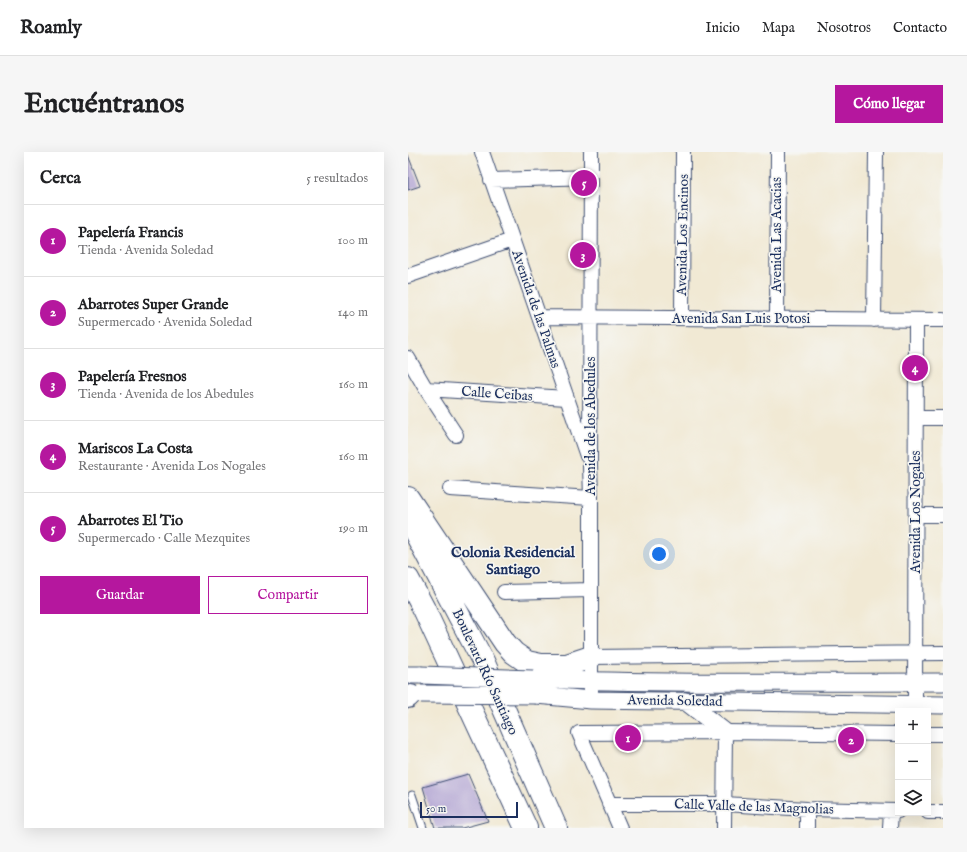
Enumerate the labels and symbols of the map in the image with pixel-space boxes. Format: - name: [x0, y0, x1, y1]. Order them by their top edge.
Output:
- pin: 5: [571, 168, 597, 198]
- street label: Avenida Los Encinos: [673, 174, 693, 297]
- street label: Avenida Las Acacias: [768, 177, 786, 294]
- pin: 3: [570, 240, 596, 270]
- street label: Avenida de las Palmas: [507, 247, 565, 371]
- street label: Avenida San Luis Potosi: [671, 310, 810, 328]
- pin: 4: [902, 353, 928, 383]
- street label: Avenida de los Abedules: [582, 356, 600, 496]
- street label: Calle Ceibas: [461, 383, 533, 405]
- street label: Avenida Los Nogales: [907, 450, 925, 575]
- district label: Colonia Residencial Santiago: [451, 543, 576, 579]
- your location: [649, 544, 669, 564]
- street label: Boulevard Río Santiago: [448, 606, 522, 738]
- street label: Avenida Soledad: [626, 691, 723, 711]
- pin: 1: [615, 723, 641, 753]
- pin: 2: [838, 725, 864, 755]
- street label: Calle Valle de las Magnolias: [674, 795, 834, 819]
- scale bar: [420, 800, 518, 819]

